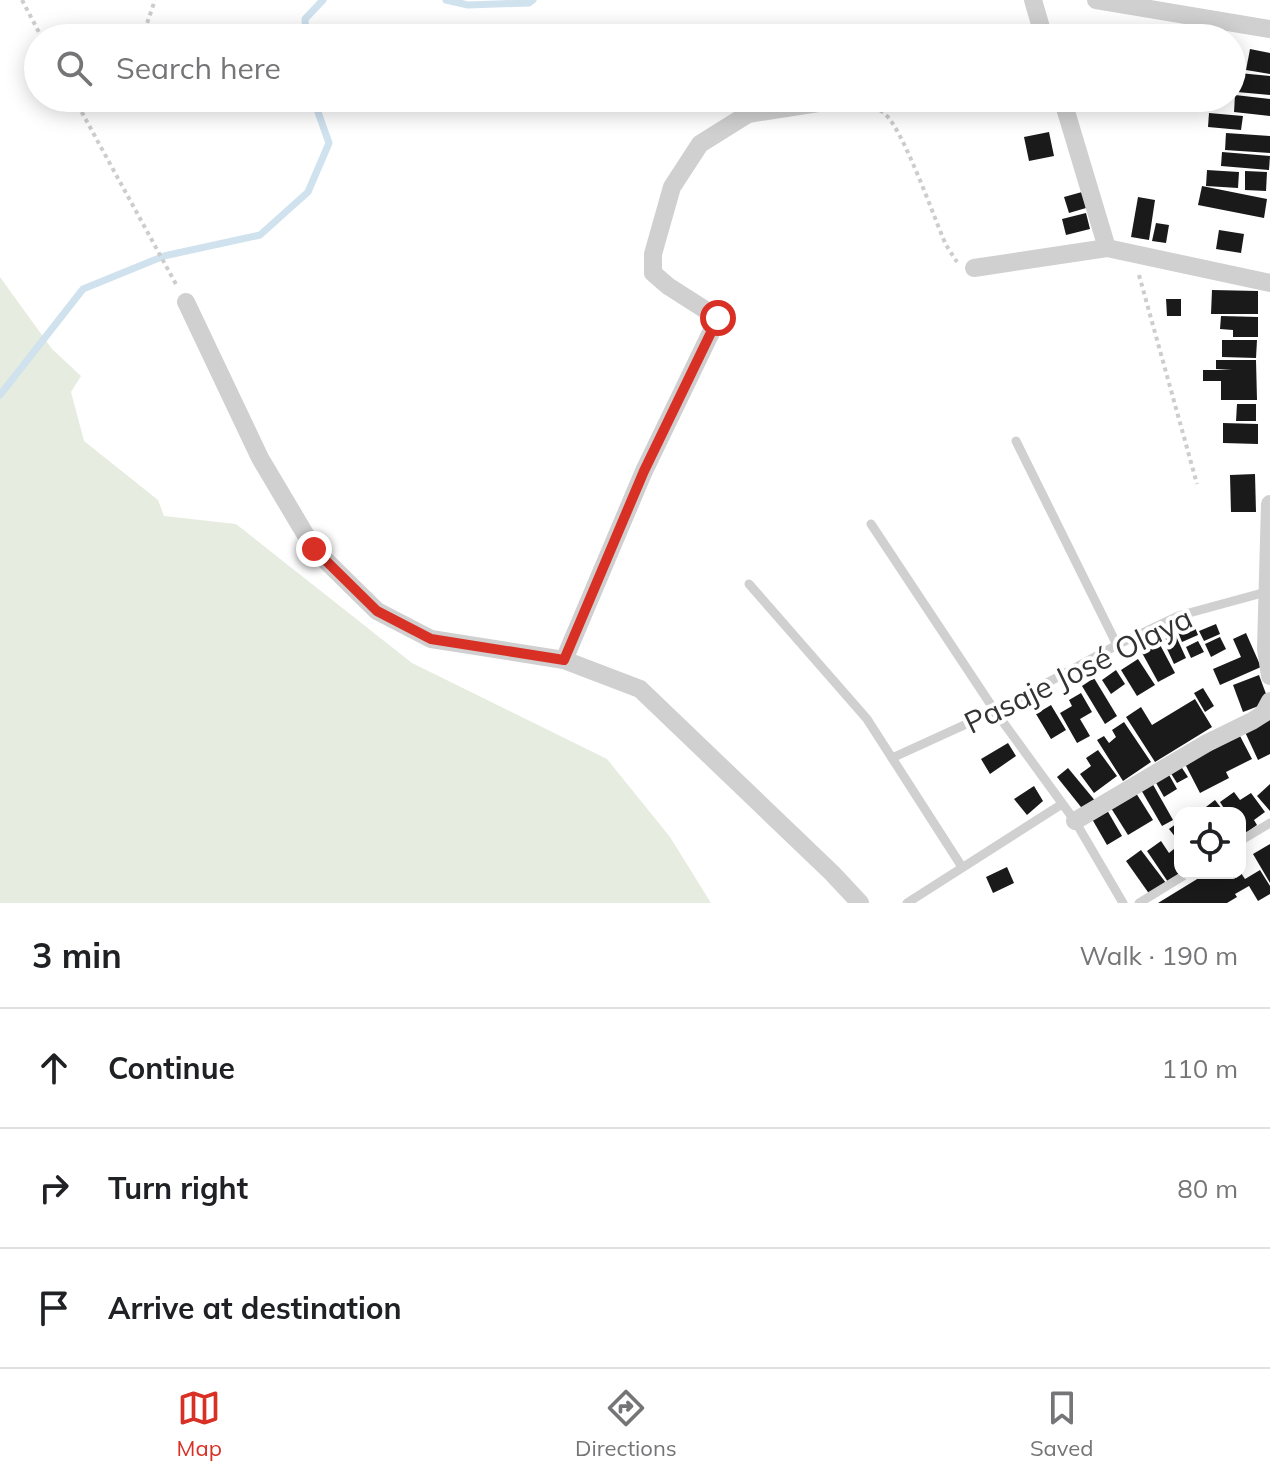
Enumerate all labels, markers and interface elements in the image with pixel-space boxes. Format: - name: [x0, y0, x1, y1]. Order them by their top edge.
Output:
- search box: [24, 24, 1246, 112]
- icon: search: [52, 46, 96, 90]
- text: Search here: [116, 49, 281, 87]
- route start: [700, 300, 736, 336]
- route end: [296, 531, 332, 567]
- street label: Pasaje José Olaya: [958, 598, 1198, 742]
- map controls: [1174, 807, 1246, 879]
- button: locate: [1174, 807, 1246, 879]
- text: 3 min: [32, 934, 122, 977]
- text: Walk · 190 m: [1079, 939, 1238, 972]
- icon: ahead: [32, 1046, 76, 1090]
- text: Continue: [108, 1049, 235, 1087]
- text: 110 m: [1162, 1052, 1238, 1085]
- icon: right: [32, 1166, 76, 1210]
- text: Turn right: [108, 1169, 248, 1207]
- text: 80 m: [1177, 1172, 1238, 1205]
- icon: arrive: [32, 1286, 76, 1330]
- text: Arrive at destination: [108, 1289, 402, 1327]
- tab: Map: [177, 1386, 222, 1462]
- tab: Directions: [575, 1386, 677, 1462]
- tab: Saved: [1030, 1386, 1093, 1462]

